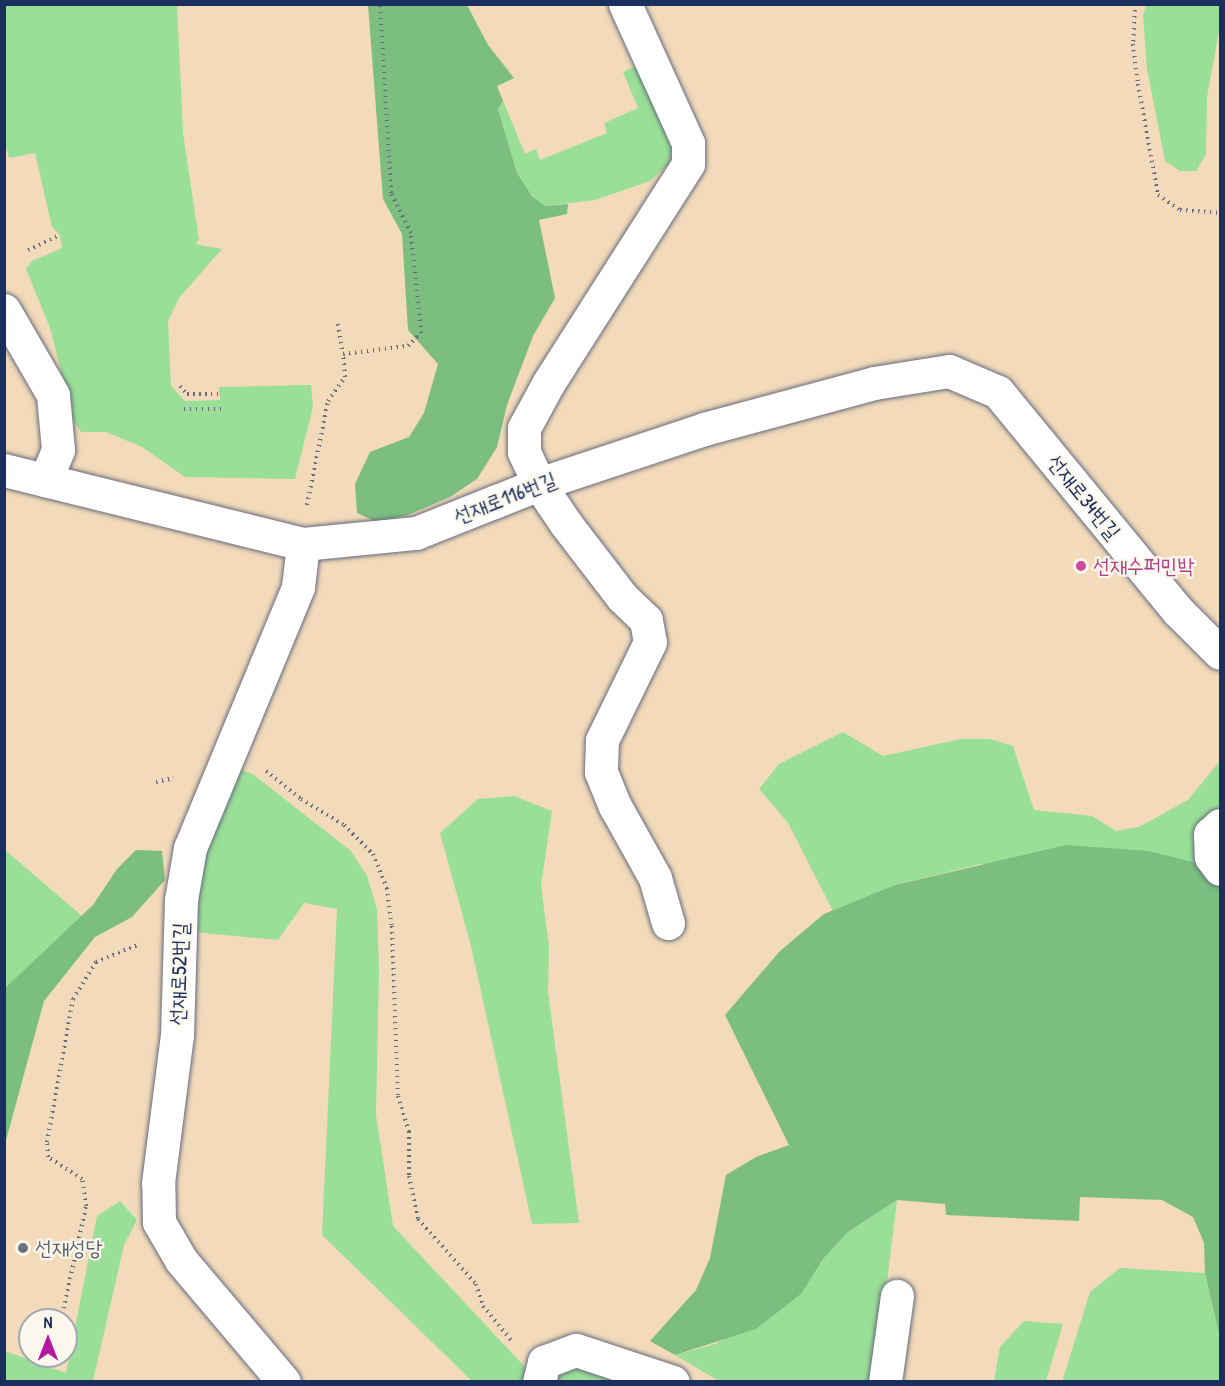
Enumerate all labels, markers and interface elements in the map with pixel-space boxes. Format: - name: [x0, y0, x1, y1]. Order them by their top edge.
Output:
- street label: 선재로34번길: [1042, 450, 1126, 544]
- street label: 선재로116번길: [450, 467, 560, 529]
- place label: 선재수퍼민박: [1093, 553, 1194, 579]
- marker: 선재수퍼민박: [1074, 559, 1088, 573]
- street label: 선재로52번길: [165, 922, 193, 1026]
- place label: 선재성당: [35, 1235, 103, 1261]
- marker: 선재성당: [16, 1241, 30, 1255]
- north arrow: [18, 1308, 78, 1368]
- text: N: [44, 1311, 52, 1333]

